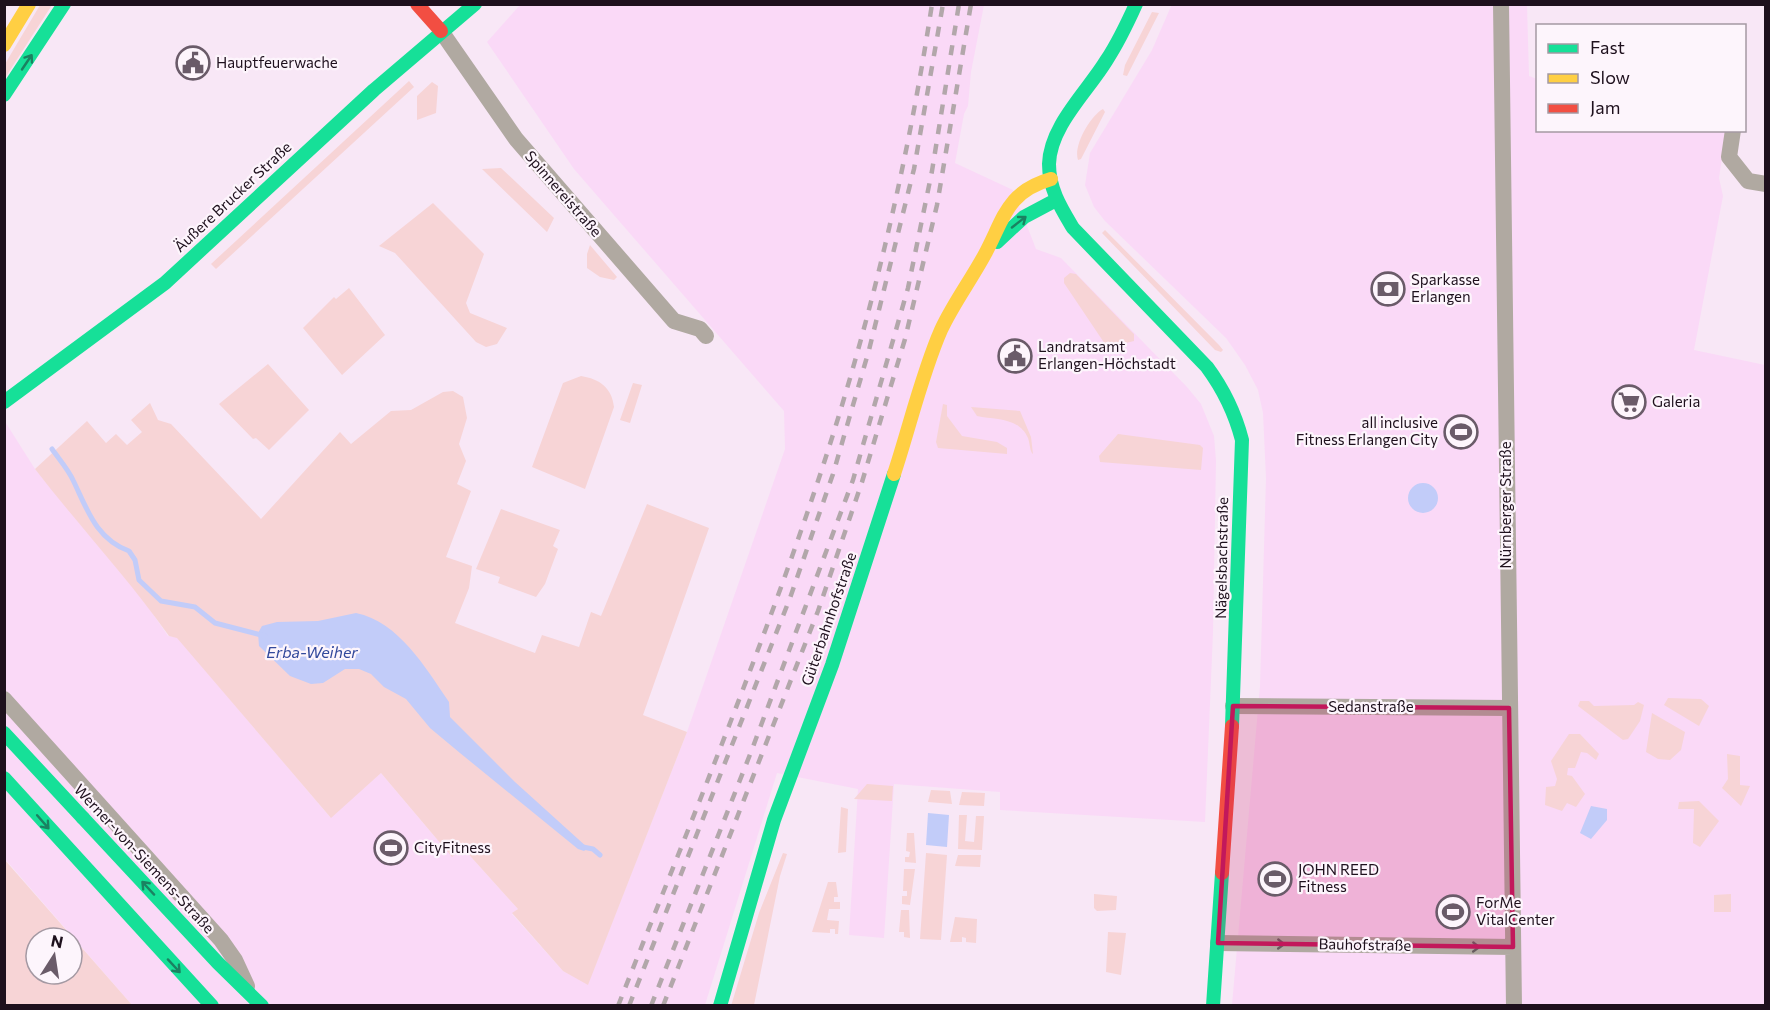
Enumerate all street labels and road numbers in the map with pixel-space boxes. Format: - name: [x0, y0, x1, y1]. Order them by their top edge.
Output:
- street label: Äußere Brucker Straße: [170, 137, 295, 255]
- street label: Spinnereistraße: [522, 147, 606, 240]
- street label: Nürnberger Straße: [1496, 441, 1514, 569]
- street label: Nägelsbachstraße: [1211, 497, 1231, 619]
- street label: Güterbahnhofstraße: [797, 549, 859, 688]
- street label: Sedanstraße: [1328, 697, 1414, 715]
- street label: Werner-von-Siemens-Straße: [71, 780, 219, 937]
- street label: Bauhofstraße: [1319, 934, 1412, 954]

